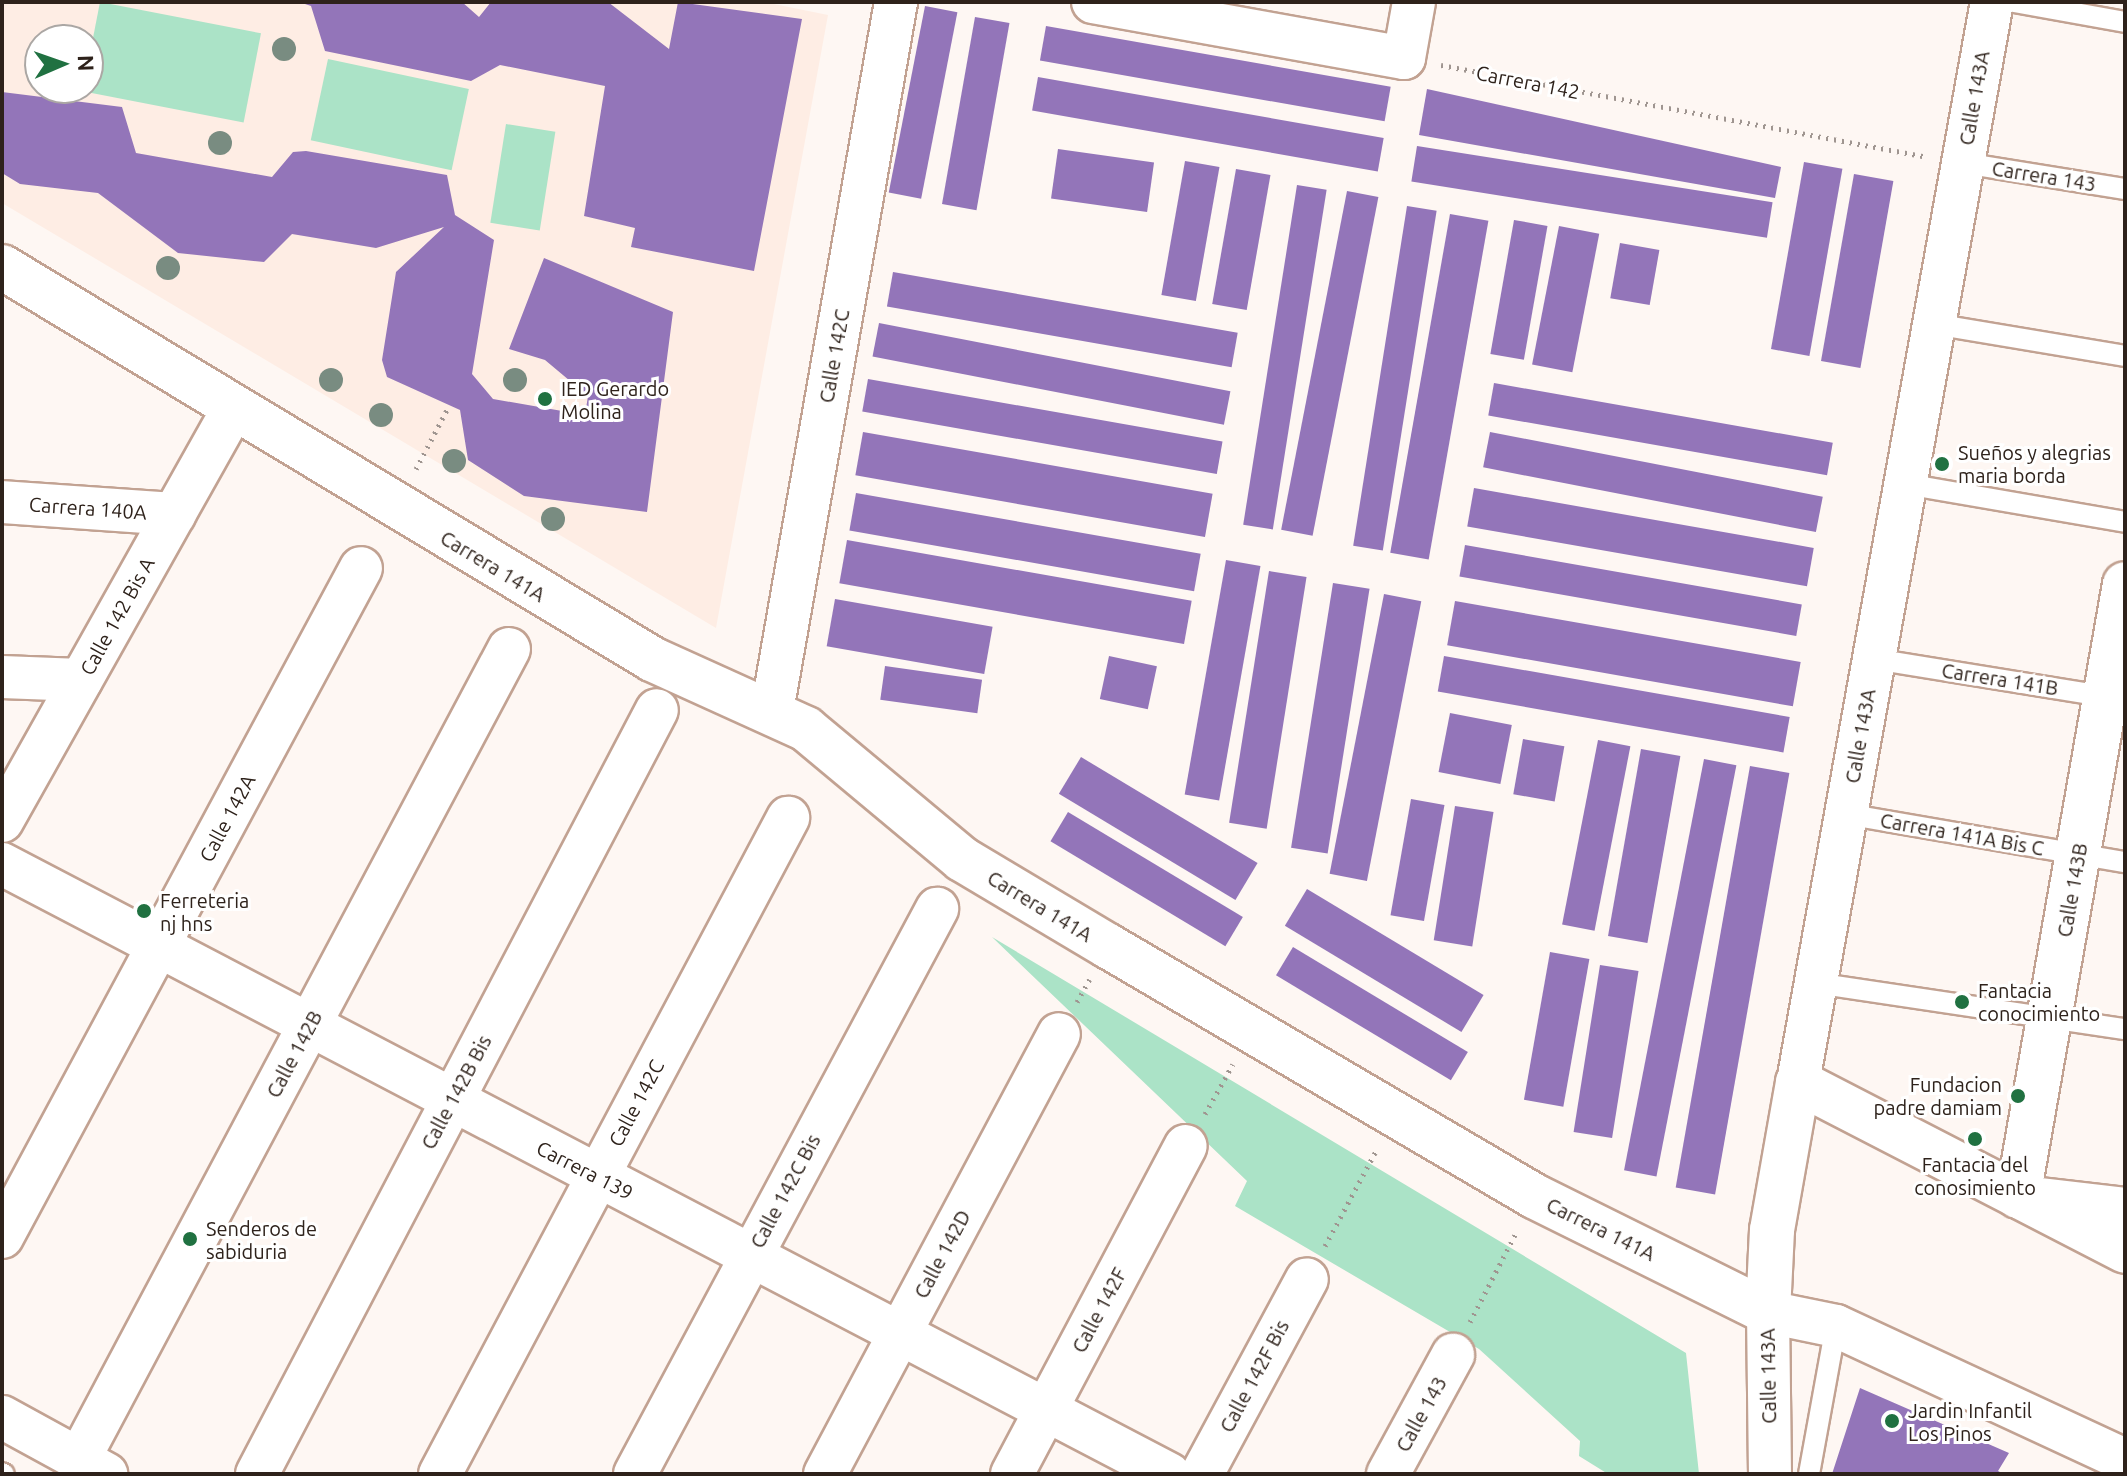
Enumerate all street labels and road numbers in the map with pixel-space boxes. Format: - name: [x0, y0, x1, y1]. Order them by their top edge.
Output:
- street label: Calle 143A: [1954, 49, 1994, 147]
- street label: Carrera 142: [1474, 60, 1582, 104]
- street label: Carrera 143: [1990, 156, 2098, 196]
- street label: Calle 142C: [814, 307, 854, 405]
- street label: Carrera 140A: [28, 492, 148, 524]
- street label: Carrera 141A: [436, 525, 550, 607]
- street label: Calle 142 Bis A: [75, 553, 159, 679]
- street label: Carrera 141B: [1940, 658, 2060, 700]
- street label: Calle 143A: [1840, 687, 1880, 785]
- street label: Calle 142A: [194, 770, 260, 866]
- street label: Carrera 141A Bis C: [1878, 808, 2046, 860]
- street label: Calle 143B: [2052, 841, 2092, 939]
- street label: Carrera 141A: [983, 865, 1097, 947]
- street label: Calle 142B: [261, 1006, 327, 1102]
- street label: Calle 142B Bis: [416, 1031, 496, 1153]
- street label: Calle 142C: [603, 1056, 669, 1150]
- street label: Calle 142C Bis: [745, 1130, 825, 1252]
- street label: Carrera 139: [533, 1135, 637, 1205]
- street label: Carrera 141A: [1543, 1192, 1659, 1266]
- street label: Calle 142D: [909, 1206, 975, 1302]
- street label: Calle 142F: [1067, 1263, 1131, 1357]
- street label: Calle 142F Bis: [1214, 1316, 1294, 1436]
- street label: Calle 143A: [1755, 1328, 1781, 1424]
- street label: Calle 143: [1391, 1372, 1451, 1456]

